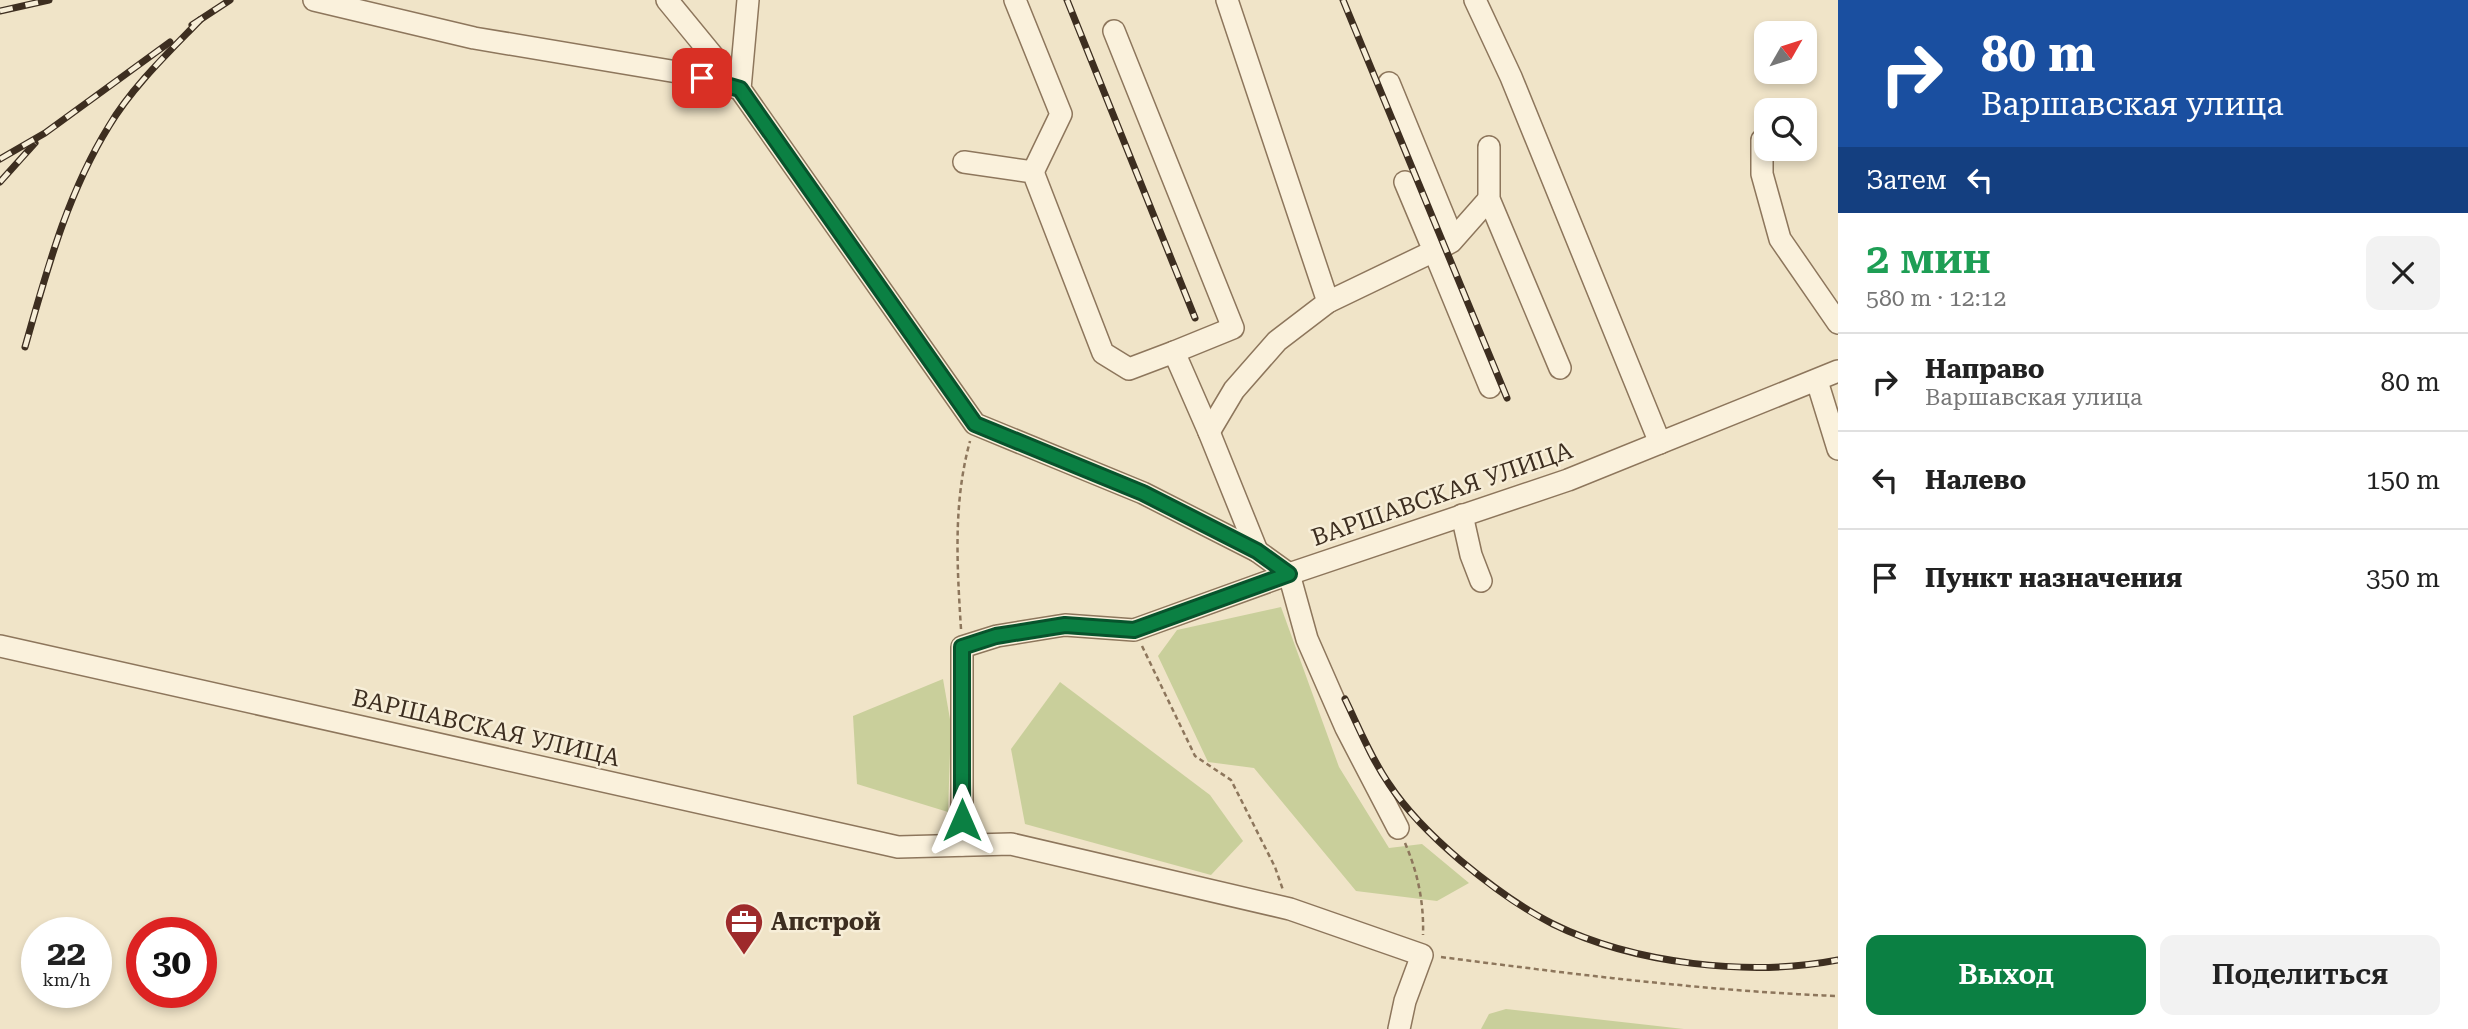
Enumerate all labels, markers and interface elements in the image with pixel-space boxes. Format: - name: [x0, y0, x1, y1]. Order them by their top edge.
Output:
- north arrow: [1754, 21, 1816, 84]
- map controls: [1754, 21, 1817, 161]
- text: 80 m: [1981, 26, 2096, 83]
- icon: right: [1866, 28, 1957, 119]
- pin: [672, 48, 732, 108]
- icon: arrive: [683, 59, 721, 97]
- text: Варшавская улица: [1981, 85, 2284, 123]
- button: search: [1754, 98, 1817, 161]
- icon: left: [1961, 161, 1999, 199]
- text: Затем: [1866, 165, 1947, 195]
- text: 2 мин: [1866, 234, 1991, 283]
- button: close: [2366, 236, 2440, 310]
- text: 580 m · 12:12: [1866, 285, 2006, 312]
- text: Направо: [1925, 354, 2045, 384]
- icon: right: [1866, 363, 1904, 401]
- text: 80 m: [2381, 367, 2440, 397]
- text: Варшавская улица: [1925, 384, 2143, 411]
- street label: ВАРШАВСКАЯ УЛИЦА: [1308, 436, 1576, 552]
- icon: left: [1866, 461, 1904, 499]
- text: Налево: [1925, 465, 2026, 495]
- text: 150 m: [2366, 465, 2440, 495]
- icon: arrive: [1866, 559, 1904, 597]
- text: Пункт назначения: [1925, 563, 2182, 593]
- text: 350 m: [2366, 563, 2440, 593]
- street label: ВАРШАВСКАЯ УЛИЦА: [349, 684, 623, 773]
- position arrow: [925, 783, 999, 857]
- office icon: Апстрой: [723, 901, 765, 956]
- place label: Апстрой: [771, 908, 881, 936]
- speed limit sign: 30: [126, 917, 217, 1008]
- text: 22: [47, 933, 86, 974]
- button: Выход: [1866, 935, 2146, 1015]
- button: Поделиться: [2160, 935, 2440, 1015]
- text: km/h: [42, 969, 91, 990]

